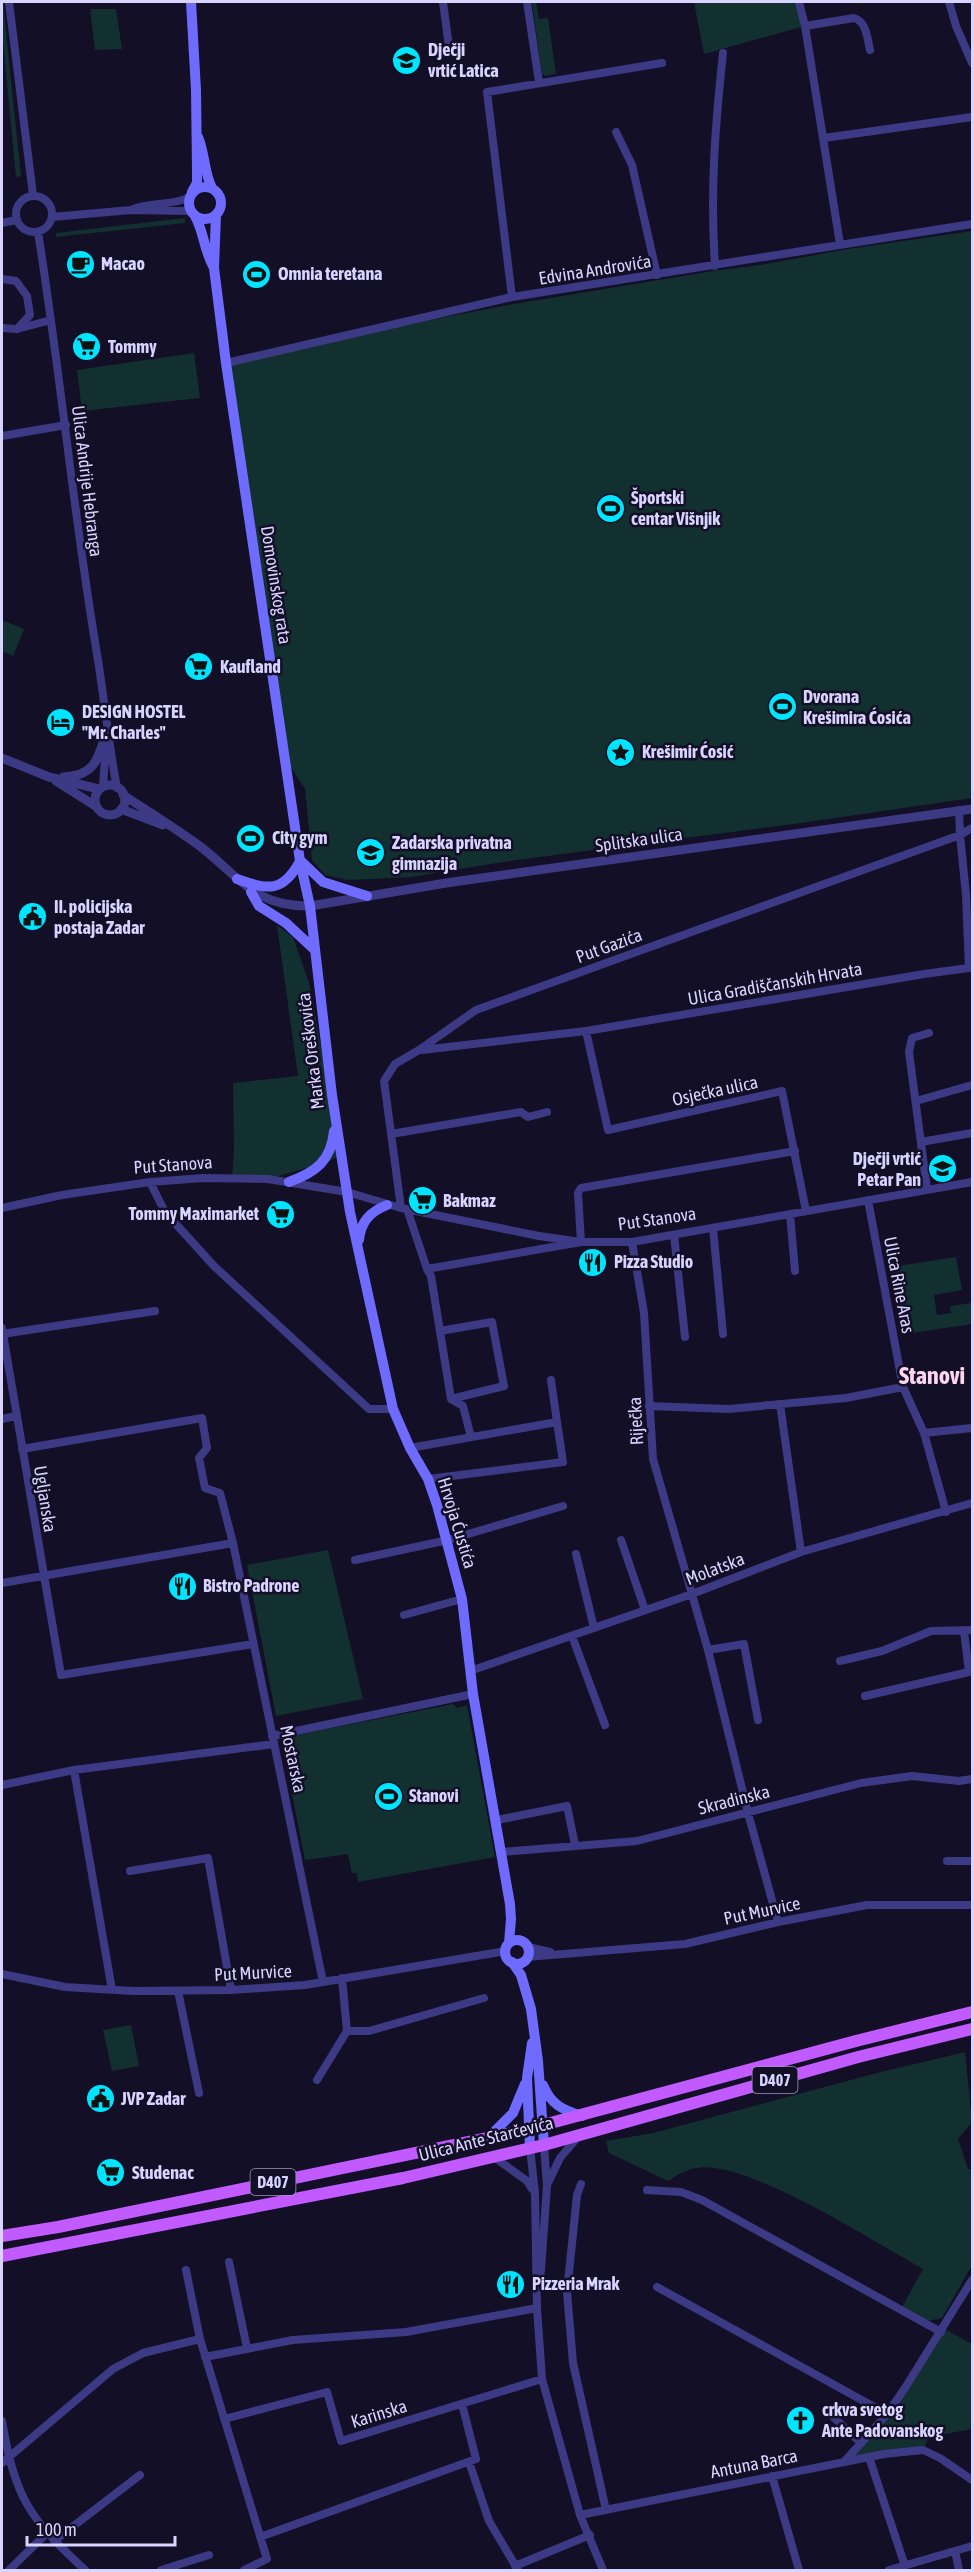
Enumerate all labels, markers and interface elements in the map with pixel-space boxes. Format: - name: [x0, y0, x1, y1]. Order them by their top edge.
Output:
- place label: Dječji vrtić Latica: [428, 39, 499, 81]
- school or university icon: Dječji vrtić Latica: [391, 44, 423, 76]
- cafe icon: Macao: [64, 248, 96, 280]
- street label: Edvina Androvića: [537, 250, 653, 289]
- place label: Macao: [101, 253, 145, 274]
- sports icon: Omnia teretana: [241, 258, 273, 290]
- place label: Omnia teretana: [278, 263, 383, 284]
- supermarket icon: Tommy: [71, 331, 103, 363]
- place label: Tommy: [108, 336, 157, 357]
- street label: Ulica Andrije Hebranga: [68, 404, 107, 558]
- place label: Športski centar Višnjik: [631, 487, 721, 529]
- sports icon: Športski centar Višnjik: [594, 492, 626, 524]
- street label: Domovinskog rata: [257, 524, 296, 646]
- supermarket icon: Kaufland: [183, 651, 215, 683]
- place label: Kaufland: [220, 656, 281, 677]
- place label: Dvorana Krešimira Ćosića: [803, 686, 911, 728]
- sports icon: Dvorana Krešimira Ćosića: [766, 691, 798, 723]
- place label: DESIGN HOSTEL "Mr. Charles": [82, 701, 186, 743]
- hotel icon: DESIGN HOSTEL "Mr. Charles": [45, 706, 77, 738]
- place icon: Krešimir Ćosić: [605, 736, 637, 768]
- place label: Krešimir Ćosić: [642, 741, 734, 762]
- sports icon: City gym: [235, 822, 267, 854]
- street label: Splitska ulica: [594, 823, 684, 856]
- place label: City gym: [272, 827, 327, 848]
- place label: Zadarska privatna gimnazija: [392, 832, 512, 874]
- school or university icon: Zadarska privatna gimnazija: [355, 837, 387, 869]
- place label: II. policijska postaja Zadar: [54, 896, 145, 938]
- public building icon: II. policijska postaja Zadar: [17, 901, 49, 933]
- street label: Put Gazića: [573, 924, 645, 967]
- street label: Ulica Gradiščanskih Hrvata: [686, 958, 864, 1009]
- street label: Marka Oreškovića: [293, 992, 328, 1111]
- street label: Osječka ulica: [670, 1071, 760, 1110]
- place label: Dječji vrtić Petar Pan: [853, 1148, 921, 1190]
- street label: Put Stanova: [133, 1151, 213, 1178]
- school or university icon: Dječji vrtić Petar Pan: [926, 1153, 958, 1185]
- supermarket icon: Bakmaz: [406, 1185, 438, 1217]
- place label: Bakmaz: [443, 1190, 496, 1211]
- supermarket icon: Tommy Maximarket: [264, 1198, 296, 1230]
- place label: Tommy Maximarket: [129, 1203, 260, 1224]
- street label: Put Stanova: [616, 1203, 697, 1234]
- street label: Ulica Rine Aras: [880, 1235, 919, 1335]
- restaurant icon: Pizza Studio: [577, 1246, 609, 1278]
- place label: Pizza Studio: [614, 1251, 693, 1272]
- district label: Stanovi: [899, 1362, 965, 1389]
- street label: Riječka: [624, 1396, 647, 1446]
- street label: Ugljanska: [30, 1464, 61, 1534]
- street label: Hrvoja Ćustića: [434, 1475, 481, 1571]
- street label: Molatska: [682, 1548, 747, 1589]
- restaurant icon: Bistro Padrone: [166, 1570, 198, 1602]
- place label: Bistro Padrone: [203, 1575, 299, 1596]
- street label: Mostarska: [276, 1723, 311, 1795]
- sports icon: Stanovi: [372, 1780, 404, 1812]
- street label: Skradinska: [696, 1781, 772, 1819]
- place label: Stanovi: [409, 1785, 459, 1806]
- street label: Put Murvice: [722, 1892, 802, 1929]
- street label: Put Murvice: [214, 1960, 292, 1985]
- road number: D407: [752, 2067, 798, 2093]
- public building icon: JVP Zadar: [84, 2083, 116, 2115]
- place label: JVP Zadar: [120, 2088, 186, 2109]
- street label: Ulica Ante Starčevića: [416, 2112, 555, 2165]
- supermarket icon: Studenac: [95, 2157, 127, 2189]
- place label: Studenac: [132, 2162, 194, 2183]
- road number: D407: [250, 2169, 296, 2195]
- restaurant icon: Pizzeria Mrak: [495, 2268, 527, 2300]
- place label: Pizzeria Mrak: [532, 2273, 620, 2294]
- street label: Karinska: [348, 2395, 409, 2432]
- place label: crkva svetog Ante Padovanskog: [821, 2399, 944, 2441]
- church icon: crkva svetog Ante Padovanskog: [785, 2404, 817, 2436]
- street label: Antuna Barca: [709, 2445, 799, 2482]
- scale bar: [27, 2509, 176, 2547]
- text: 100 m: [36, 2519, 77, 2540]

